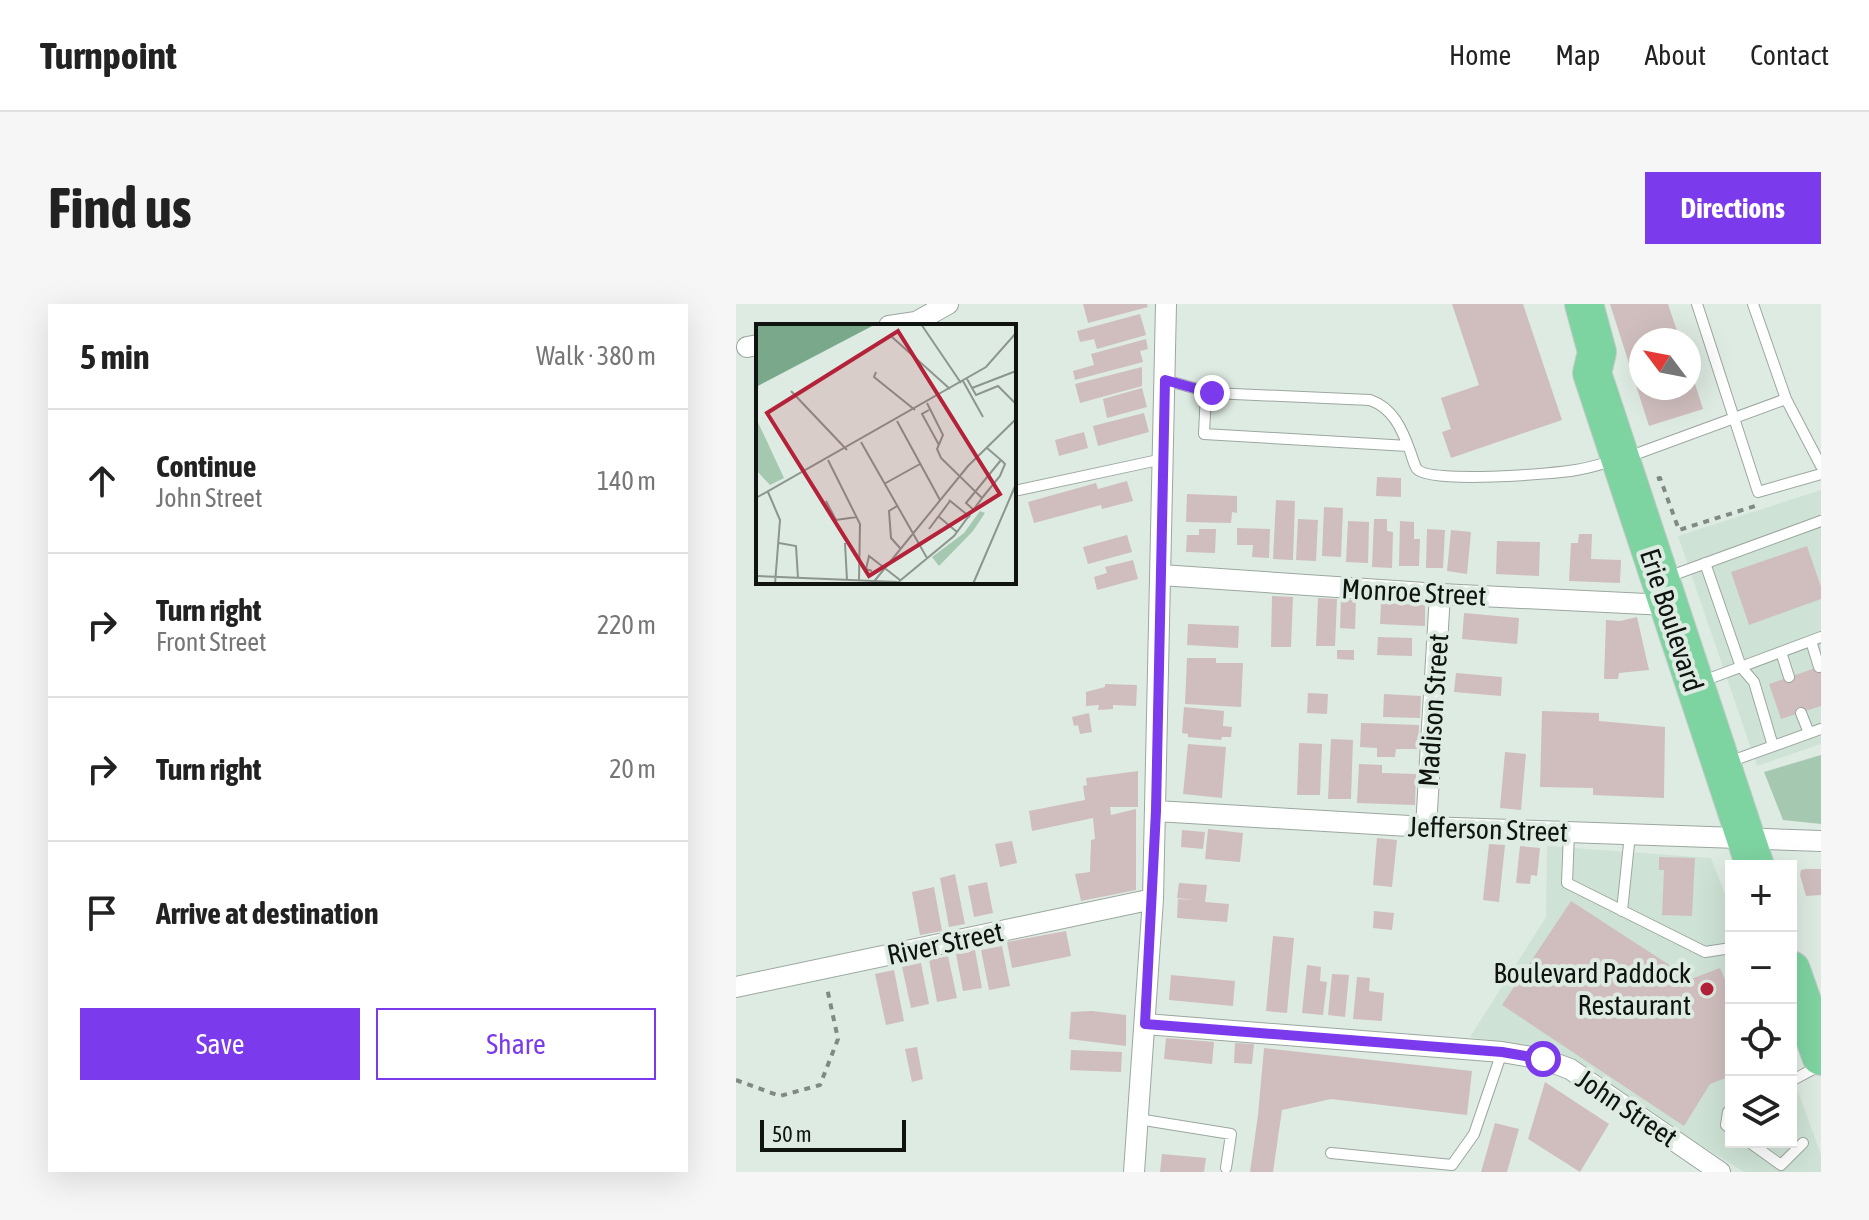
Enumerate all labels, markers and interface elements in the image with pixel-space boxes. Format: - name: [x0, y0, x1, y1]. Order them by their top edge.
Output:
- text: Turnpoint: [40, 34, 177, 77]
- text: Home: [1449, 39, 1511, 71]
- text: Map: [1555, 39, 1600, 71]
- text: About: [1644, 39, 1706, 71]
- text: Contact: [1750, 39, 1829, 71]
- button: Directions: [1645, 172, 1821, 244]
- text: Find us: [48, 176, 192, 240]
- inset map: [756, 324, 1016, 584]
- north arrow: [1629, 328, 1701, 400]
- text: 5 min: [80, 337, 149, 376]
- text: Walk · 380 m: [536, 341, 656, 371]
- route end: [1194, 375, 1230, 411]
- text: Continue: [156, 449, 256, 483]
- icon: ahead: [80, 459, 124, 503]
- text: 140 m: [597, 466, 656, 496]
- text: John Street: [156, 483, 262, 513]
- street label: Erie Boulevard: [1634, 544, 1710, 696]
- street label: Monroe Street: [1341, 572, 1487, 612]
- text: Turn right: [156, 593, 262, 627]
- icon: right: [80, 603, 124, 647]
- text: 220 m: [597, 610, 656, 640]
- text: Front Street: [156, 627, 267, 657]
- street label: Madison Street: [1412, 632, 1454, 788]
- icon: right: [80, 747, 124, 791]
- text: Turn right: [156, 752, 262, 786]
- text: 20 m: [609, 754, 656, 784]
- street label: Jefferson Street: [1408, 810, 1568, 848]
- map controls: [1725, 860, 1797, 1148]
- button: +: [1725, 860, 1797, 932]
- icon: arrive: [80, 891, 124, 935]
- text: Arrive at destination: [156, 896, 378, 930]
- street label: River Street: [884, 915, 1006, 971]
- button: −: [1725, 932, 1797, 1004]
- place label: Boulevard Paddock Restaurant: [1493, 957, 1691, 1021]
- marker: Boulevard Paddock Restaurant: [1698, 980, 1716, 998]
- button: locate: [1725, 1004, 1797, 1076]
- button: Save: [80, 1008, 360, 1080]
- button: Share: [376, 1008, 656, 1080]
- route start: [1525, 1041, 1561, 1077]
- street label: John Street: [1571, 1063, 1683, 1153]
- button: layers: [1725, 1076, 1797, 1148]
- scale bar: [760, 1116, 906, 1152]
- text: 50 m: [772, 1121, 812, 1147]

